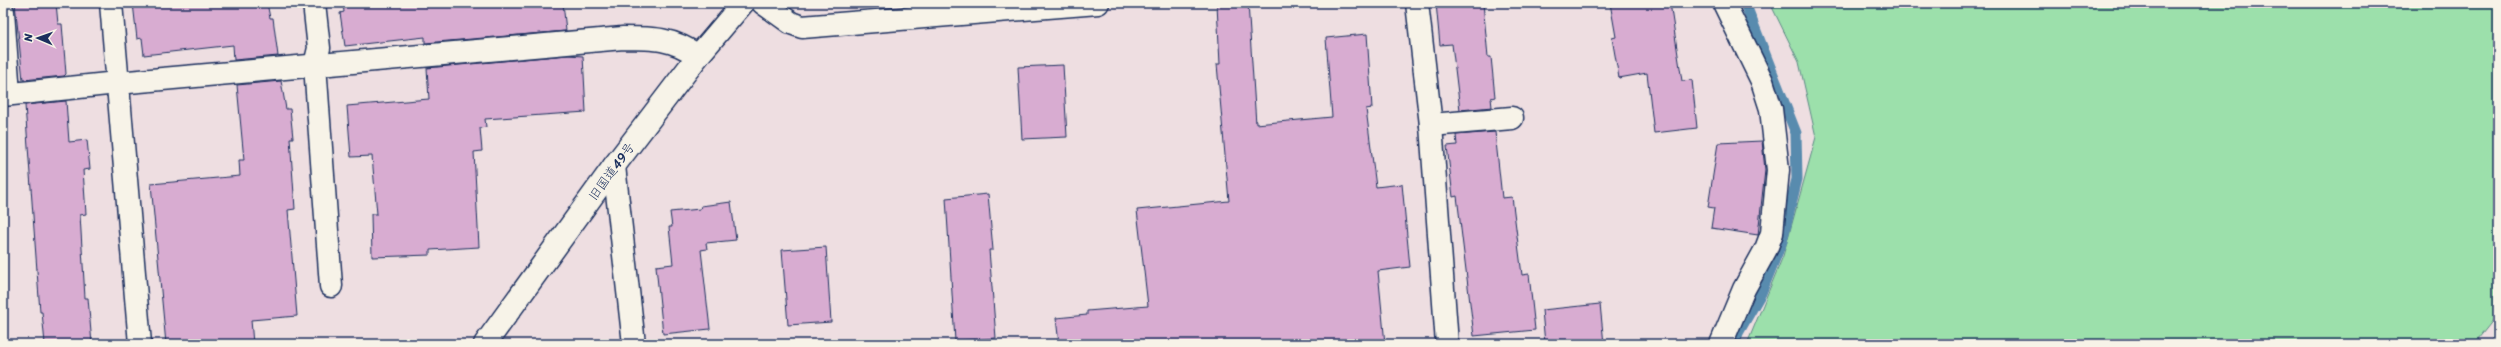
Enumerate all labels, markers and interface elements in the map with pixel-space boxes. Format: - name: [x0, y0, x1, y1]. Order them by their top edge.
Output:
- north arrow: [18, 18, 58, 58]
- text: N: [19, 33, 38, 43]
- street label: 旧国道49号: [582, 137, 641, 206]

